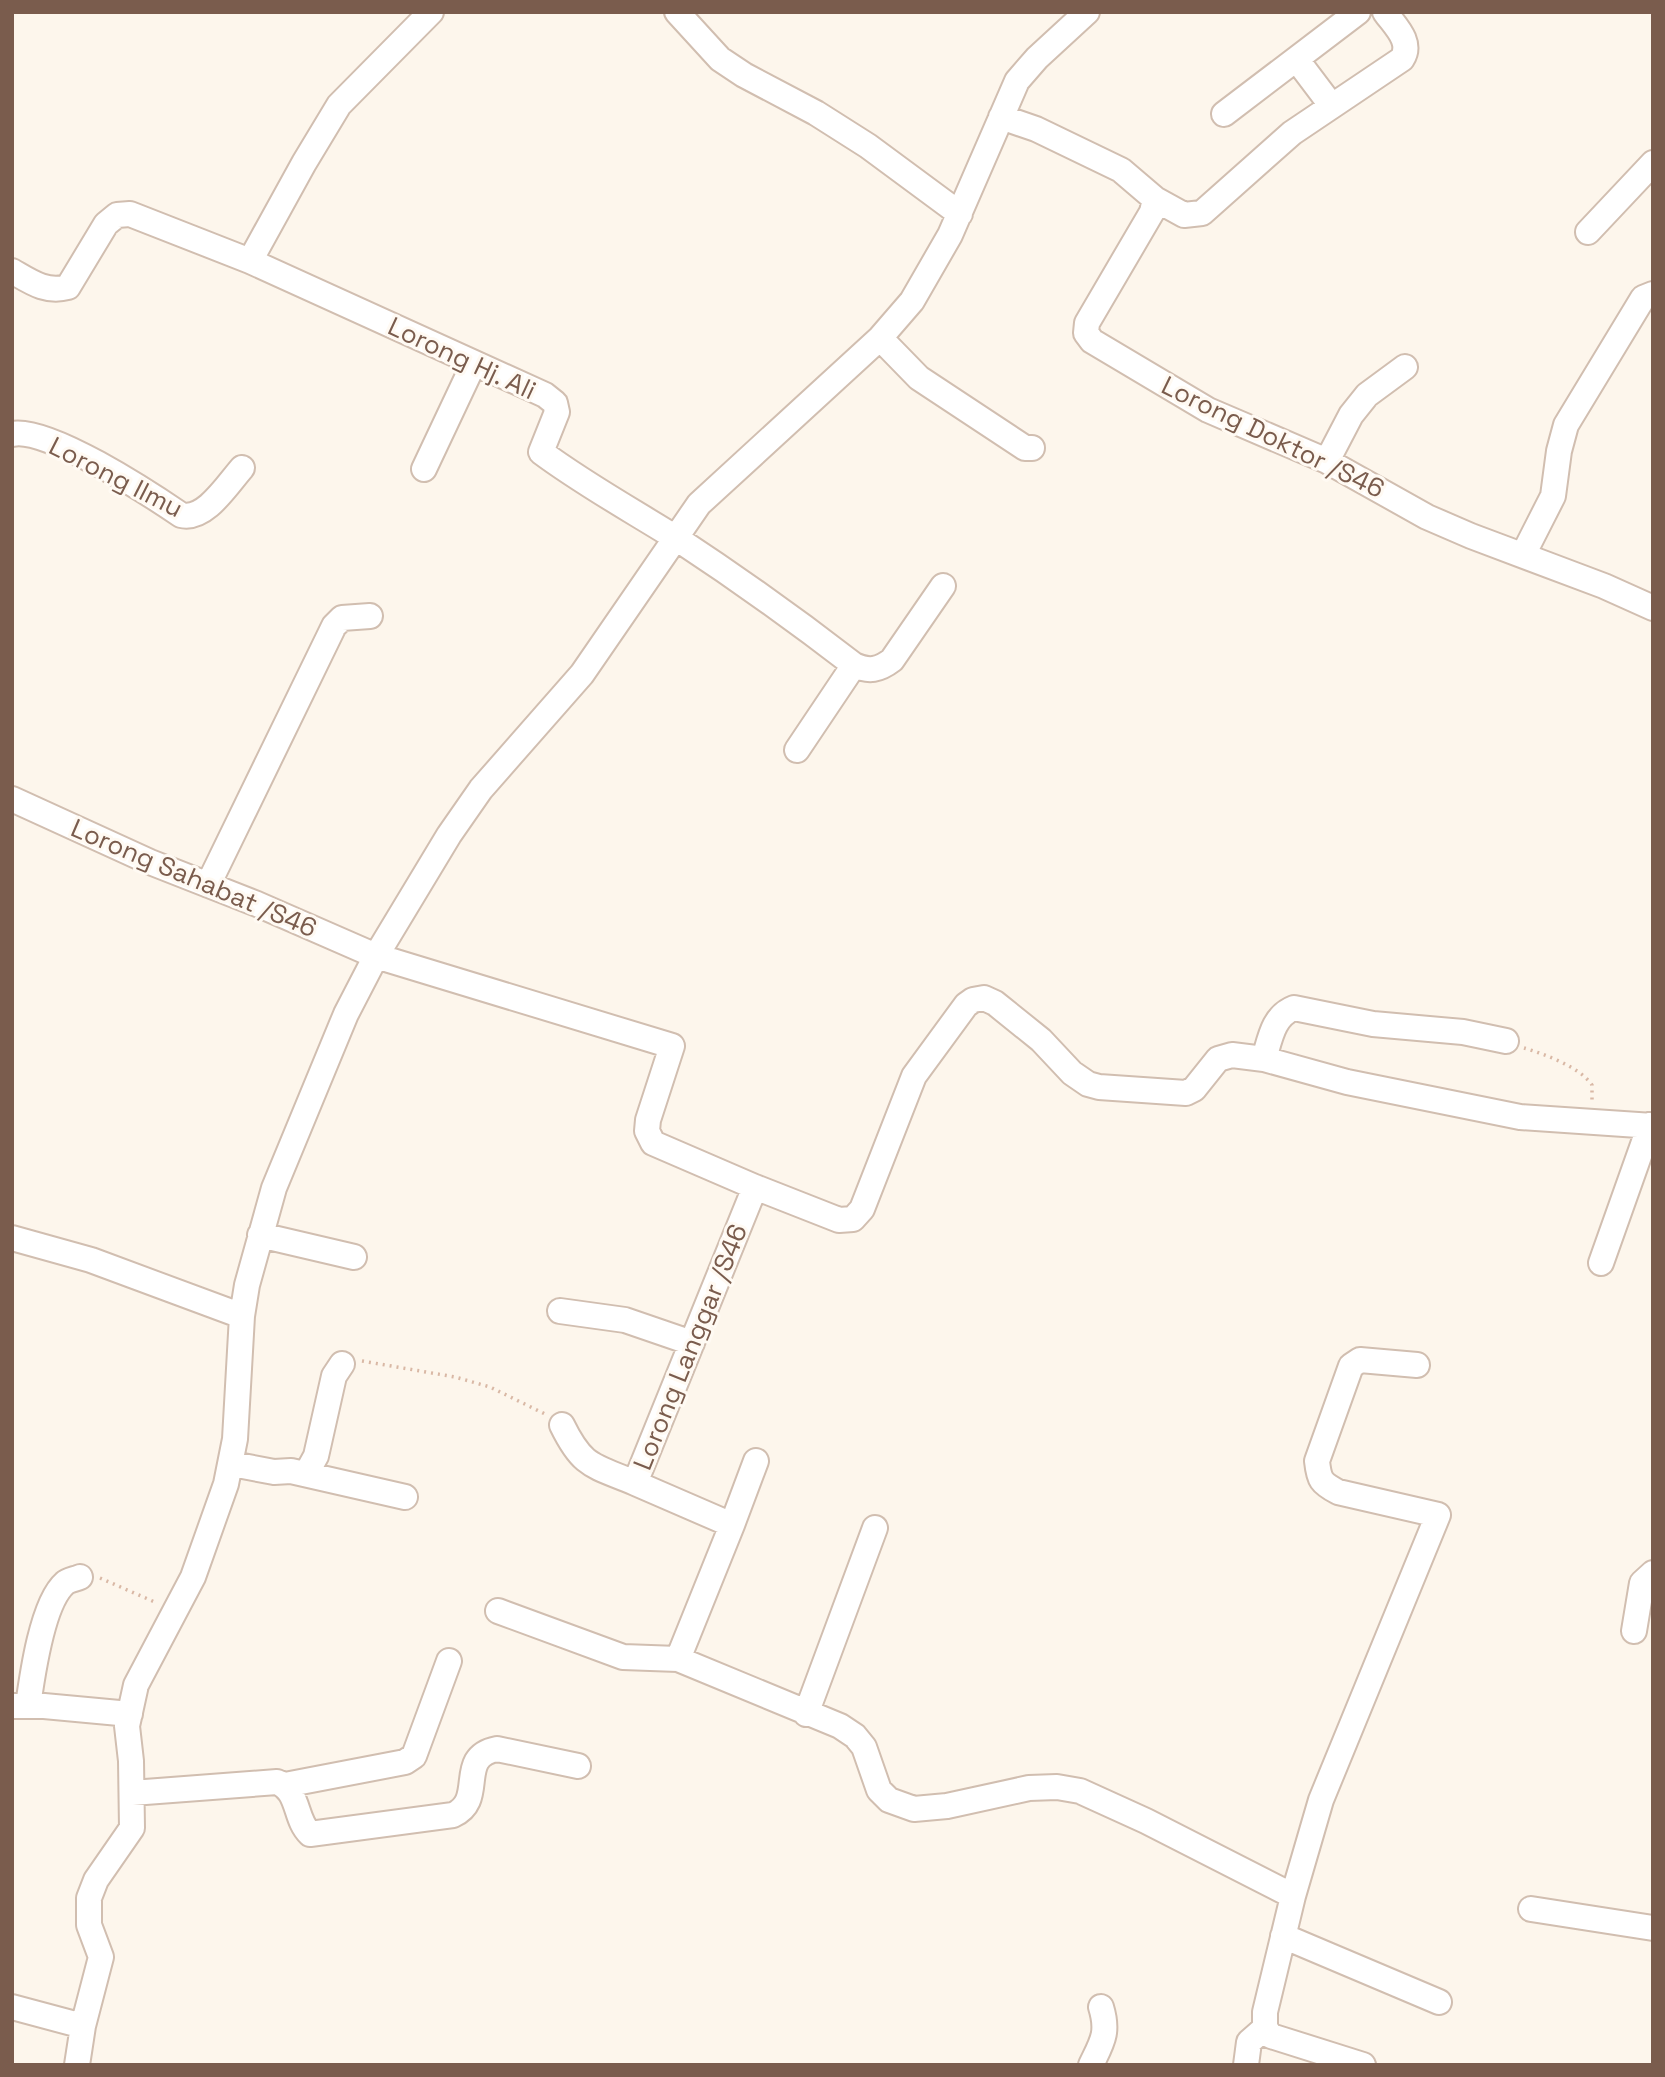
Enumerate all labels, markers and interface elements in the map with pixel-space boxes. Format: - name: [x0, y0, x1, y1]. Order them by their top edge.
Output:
- street label: Lorong Hj. Ali: [383, 309, 541, 407]
- street label: Lorong Doktor /S46: [1156, 368, 1390, 506]
- street label: Lorong Ilmu: [43, 429, 189, 525]
- street label: Lorong Sahabat /S46: [66, 811, 322, 945]
- street label: Lorong Langgar /S46: [625, 1219, 755, 1475]

